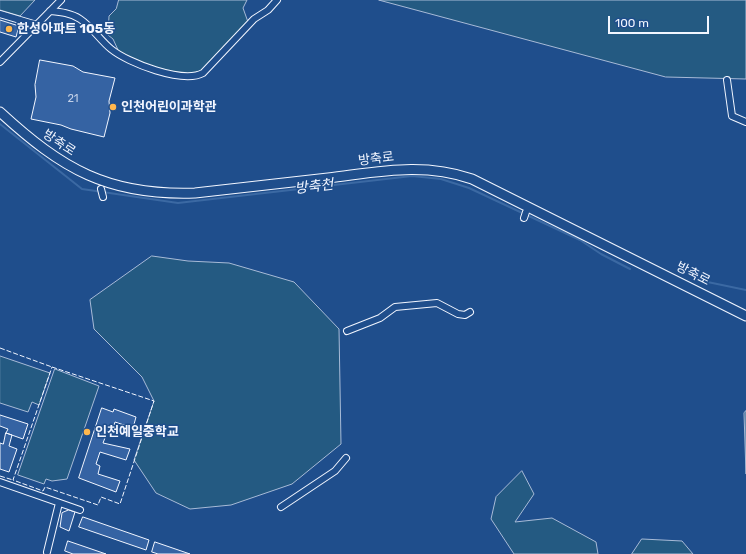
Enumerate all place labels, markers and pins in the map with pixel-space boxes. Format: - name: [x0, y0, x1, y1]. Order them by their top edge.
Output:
- place label: 한성아파트 105동: [17, 21, 115, 37]
- marker: 한성아파트 105동: [4, 24, 14, 34]
- place label: 인천어린이과학관: [121, 99, 217, 115]
- marker: 인천어린이과학관: [108, 102, 118, 112]
- place label: 인천예일중학교: [95, 424, 179, 440]
- marker: 인천예일중학교: [82, 427, 92, 437]

